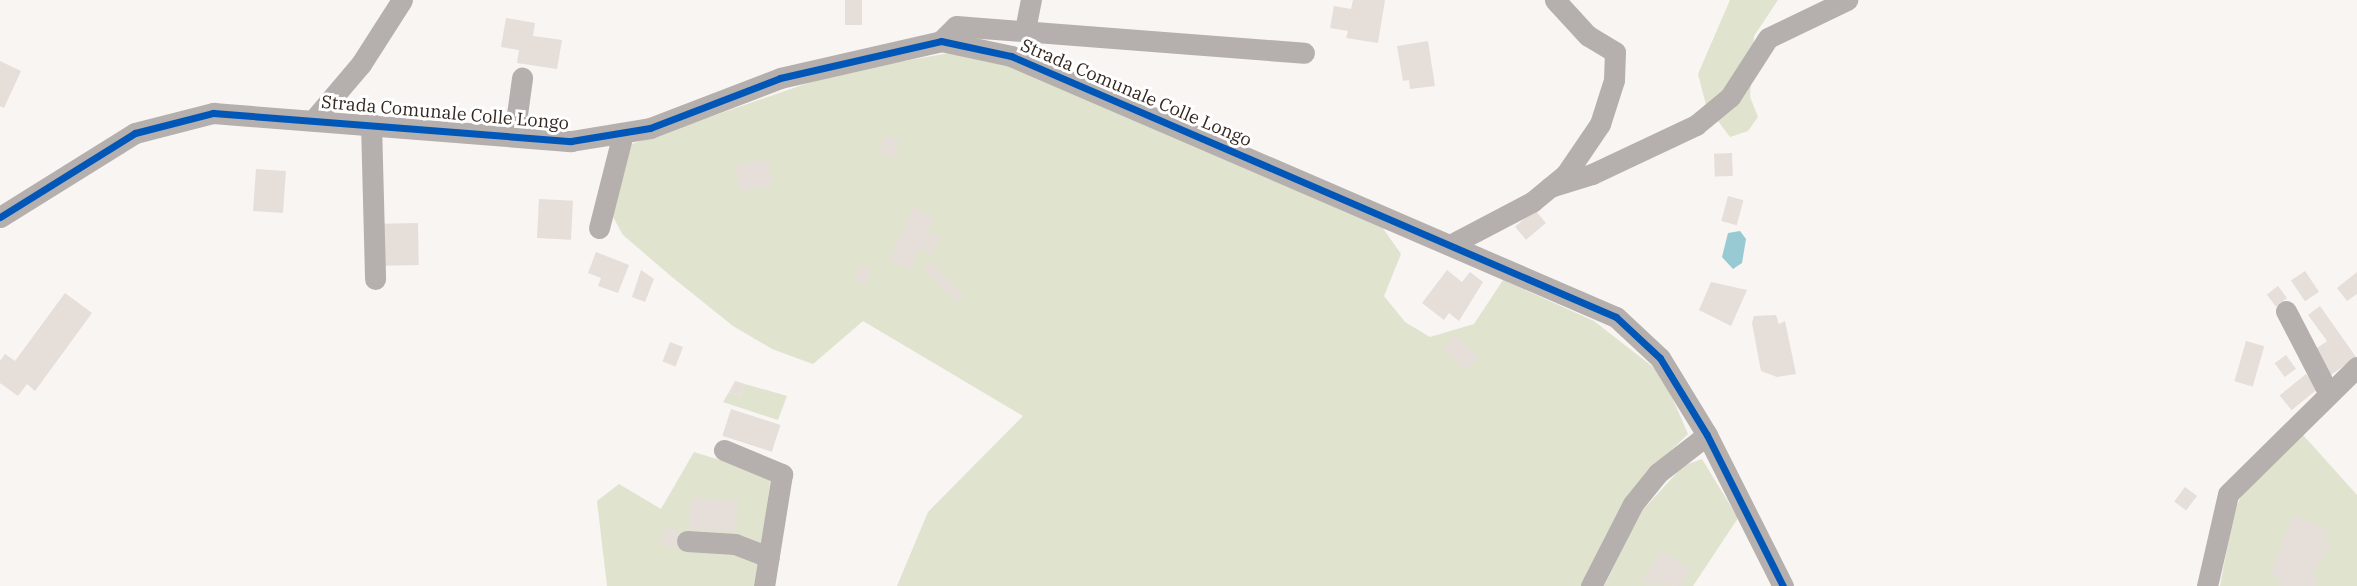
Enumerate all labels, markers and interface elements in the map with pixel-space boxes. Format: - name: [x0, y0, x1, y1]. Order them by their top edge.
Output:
- street label: Strada Comunale Colle Longo: [1017, 34, 1255, 152]
- street label: Strada Comunale Colle Longo: [320, 91, 570, 135]

